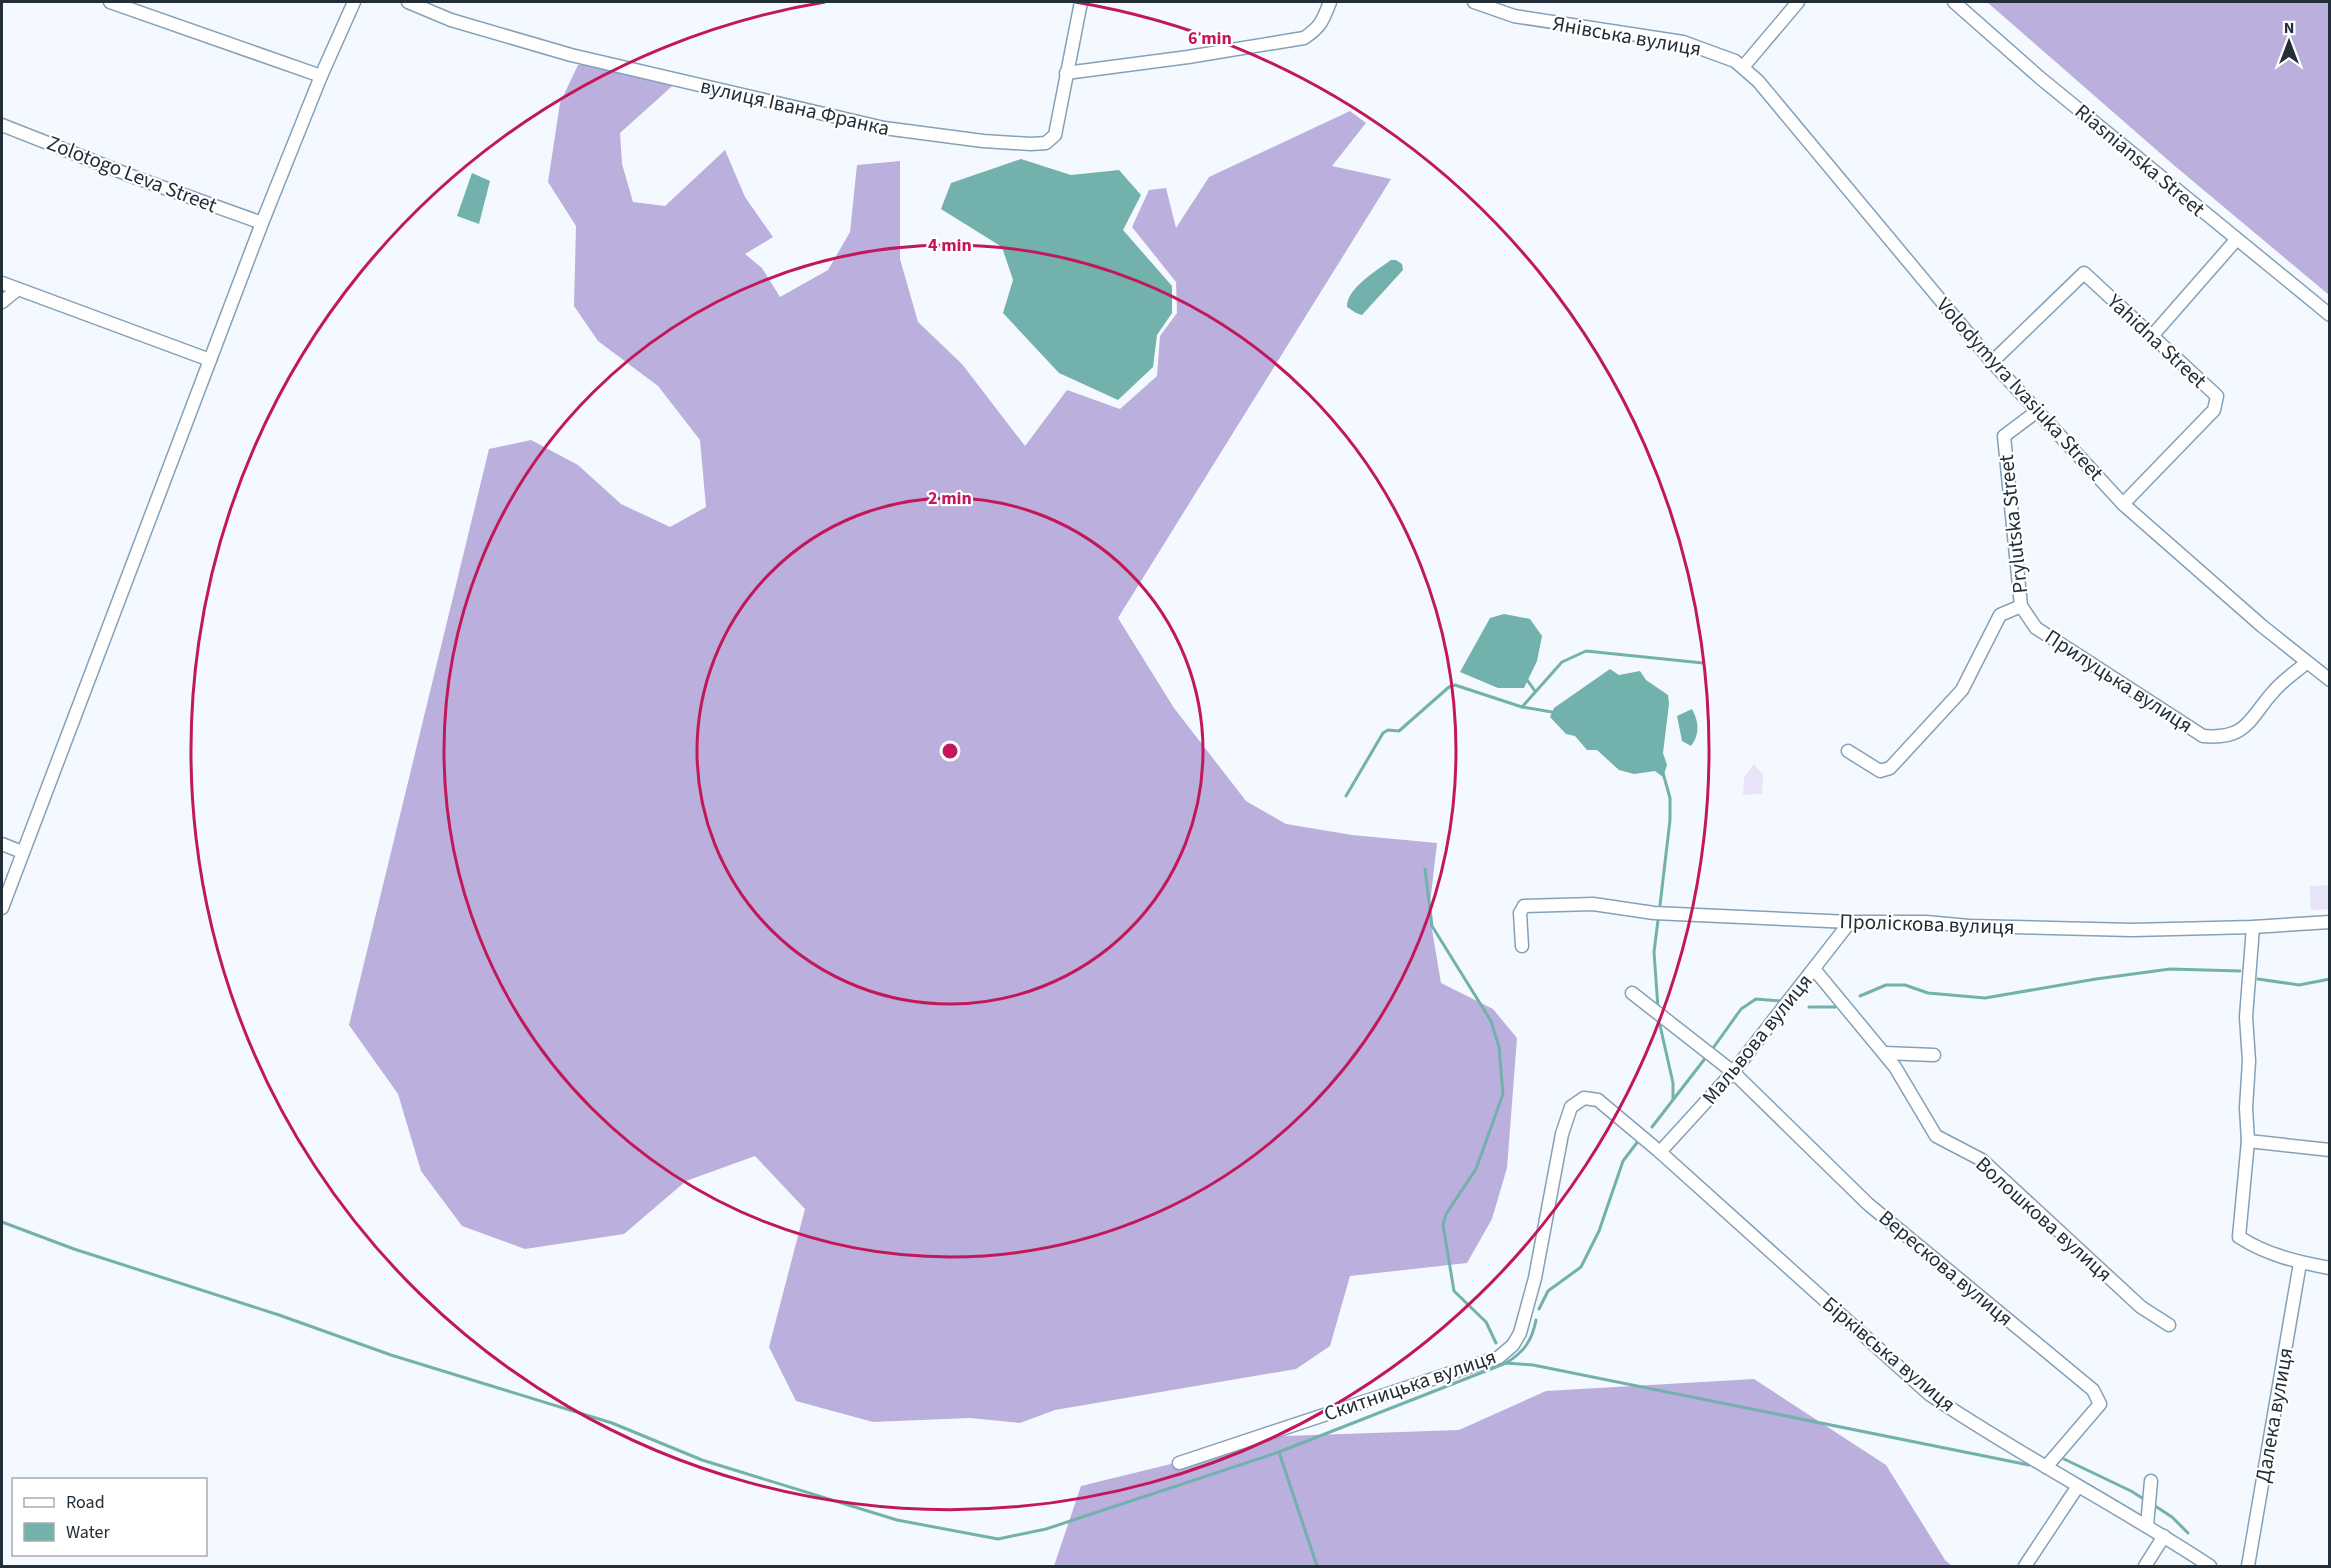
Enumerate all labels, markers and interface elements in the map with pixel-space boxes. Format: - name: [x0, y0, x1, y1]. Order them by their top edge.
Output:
- street label: Янівська вулиця: [1550, 8, 1704, 64]
- north arrow: [2259, 12, 2319, 72]
- text: N: [2284, 17, 2294, 39]
- text: 6 min: [1188, 26, 1232, 51]
- street label: вулиця Івана Франка: [697, 71, 893, 143]
- street label: Riasnianska Street: [2068, 97, 2212, 223]
- street label: Zolotogo Leva Street: [43, 128, 221, 220]
- text: 4 min: [928, 233, 972, 258]
- street label: Yahidna Street: [2100, 286, 2213, 395]
- street label: Volodymyra Ivasiuka Street: [1929, 291, 2111, 487]
- street label: Prylutska Street: [1991, 453, 2035, 595]
- text: 2 min: [928, 486, 972, 511]
- street label: Прилуцька вулиця: [2039, 622, 2199, 740]
- centre of rings: [940, 741, 960, 761]
- street label: Проліскова вулиця: [1839, 906, 2015, 942]
- street label: Мальвова вулиця: [1695, 967, 1819, 1111]
- street label: Волошкова вулиця: [1969, 1149, 2119, 1289]
- street label: Верескова вулиця: [1872, 1203, 2020, 1333]
- street label: Бірківська вулиця: [1816, 1289, 1962, 1419]
- street label: Скитницька вулиця: [1320, 1341, 1500, 1429]
- street label: Далека вулиця: [2247, 1345, 2301, 1485]
- legend: [12, 1478, 207, 1556]
- text: Road: [66, 1490, 105, 1515]
- text: Water: [66, 1520, 110, 1545]

